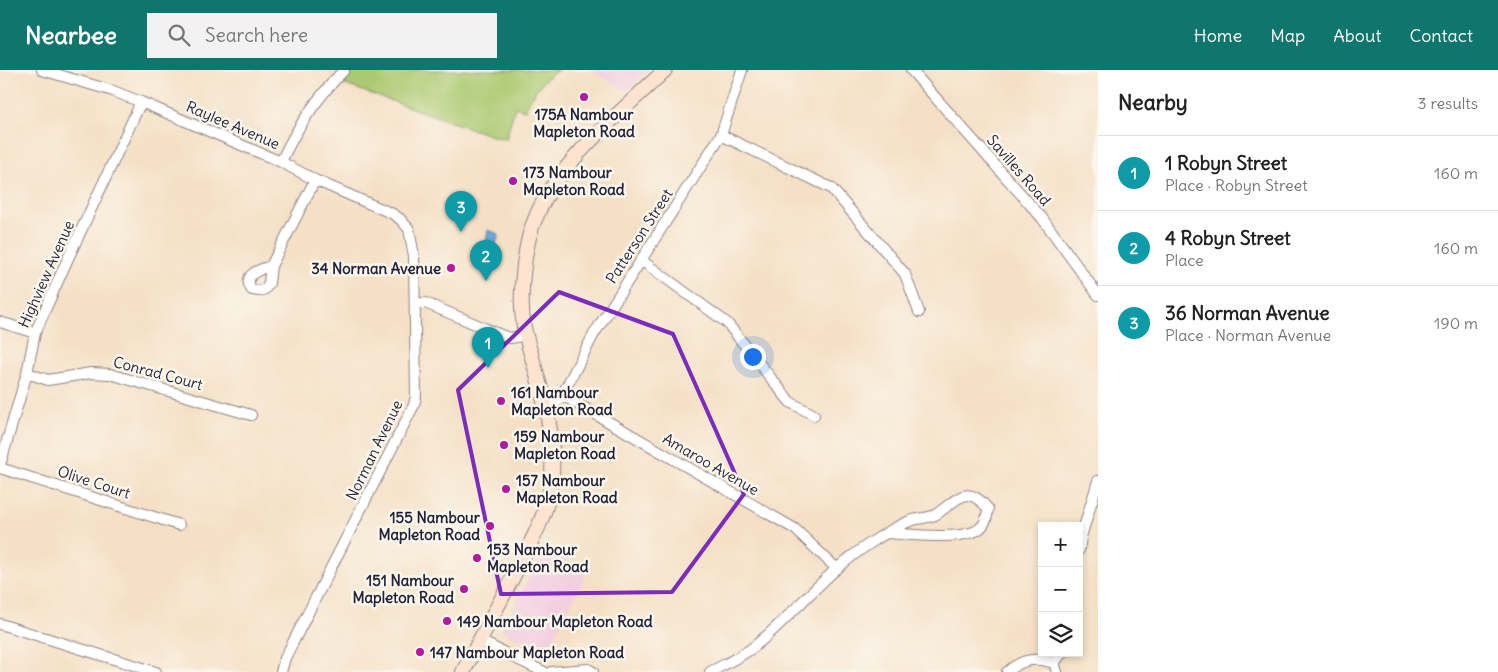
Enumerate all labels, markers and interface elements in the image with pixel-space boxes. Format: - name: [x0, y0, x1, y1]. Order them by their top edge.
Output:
- search box: [147, 13, 497, 58]
- text: Nearbee: [25, 20, 117, 50]
- icon: search: [165, 21, 193, 49]
- text: Search here: [205, 23, 308, 47]
- text: Home: [1194, 24, 1242, 47]
- text: Map: [1270, 24, 1305, 47]
- text: About: [1333, 24, 1381, 47]
- text: Contact: [1409, 24, 1473, 47]
- text: Nearby: [1118, 89, 1188, 116]
- marker: 175A Nambour Mapleton Road: [578, 91, 590, 103]
- text: 3 results: [1418, 93, 1478, 113]
- street label: Raylee Avenue: [183, 97, 283, 153]
- place label: 175A Nambour Mapleton Road: [533, 105, 635, 142]
- street label: Savilles Road: [983, 131, 1055, 210]
- text: 1 Robyn Street: [1165, 151, 1287, 175]
- place label: 173 Nambour Mapleton Road: [523, 163, 625, 200]
- text: 1: [1131, 163, 1137, 183]
- text: 160 m: [1434, 163, 1478, 183]
- marker: 173 Nambour Mapleton Road: [507, 175, 519, 187]
- text: Place · Robyn Street: [1165, 175, 1308, 195]
- street label: Patterson Street: [601, 185, 677, 287]
- pin: 3: [445, 191, 477, 232]
- street label: Highview Avenue: [14, 217, 78, 331]
- text: 4 Robyn Street: [1165, 226, 1291, 250]
- text: 2: [1130, 238, 1138, 258]
- text: 160 m: [1434, 238, 1478, 258]
- pin: 2: [470, 240, 502, 281]
- text: Place: [1165, 250, 1204, 270]
- place label: 34 Norman Avenue: [311, 259, 441, 278]
- marker: 34 Norman Avenue: [445, 262, 457, 274]
- text: 36 Norman Avenue: [1165, 301, 1329, 325]
- text: 3: [1129, 313, 1139, 333]
- text: 190 m: [1434, 313, 1478, 333]
- text: Place · Norman Avenue: [1165, 325, 1331, 345]
- pin: 1: [472, 327, 504, 368]
- your location: [740, 344, 766, 370]
- street label: Conrad Court: [111, 352, 205, 394]
- place label: 161 Nambour Mapleton Road: [511, 383, 613, 420]
- marker: 161 Nambour Mapleton Road: [495, 395, 507, 407]
- street label: Norman Avenue: [342, 397, 406, 503]
- place label: 159 Nambour Mapleton Road: [514, 427, 616, 464]
- street label: Amaroo Avenue: [659, 429, 763, 499]
- marker: 159 Nambour Mapleton Road: [498, 439, 510, 451]
- street label: Olive Court: [55, 461, 133, 503]
- place label: 157 Nambour Mapleton Road: [516, 471, 618, 508]
- marker: 157 Nambour Mapleton Road: [500, 483, 512, 495]
- place label: 155 Nambour Mapleton Road: [378, 508, 481, 545]
- marker: 155 Nambour Mapleton Road: [484, 520, 496, 532]
- map controls: [1038, 522, 1083, 657]
- button: +: [1038, 522, 1083, 567]
- place label: 153 Nambour Mapleton Road: [487, 540, 589, 577]
- marker: 153 Nambour Mapleton Road: [471, 552, 483, 564]
- button: −: [1038, 567, 1083, 612]
- place label: 151 Nambour Mapleton Road: [352, 571, 455, 608]
- marker: 151 Nambour Mapleton Road: [458, 583, 470, 595]
- place label: 149 Nambour Mapleton Road: [457, 612, 653, 632]
- button: layers: [1038, 612, 1083, 657]
- marker: 149 Nambour Mapleton Road: [441, 615, 453, 627]
- place label: 147 Nambour Mapleton Road: [430, 643, 624, 663]
- marker: 147 Nambour Mapleton Road: [414, 646, 426, 658]

